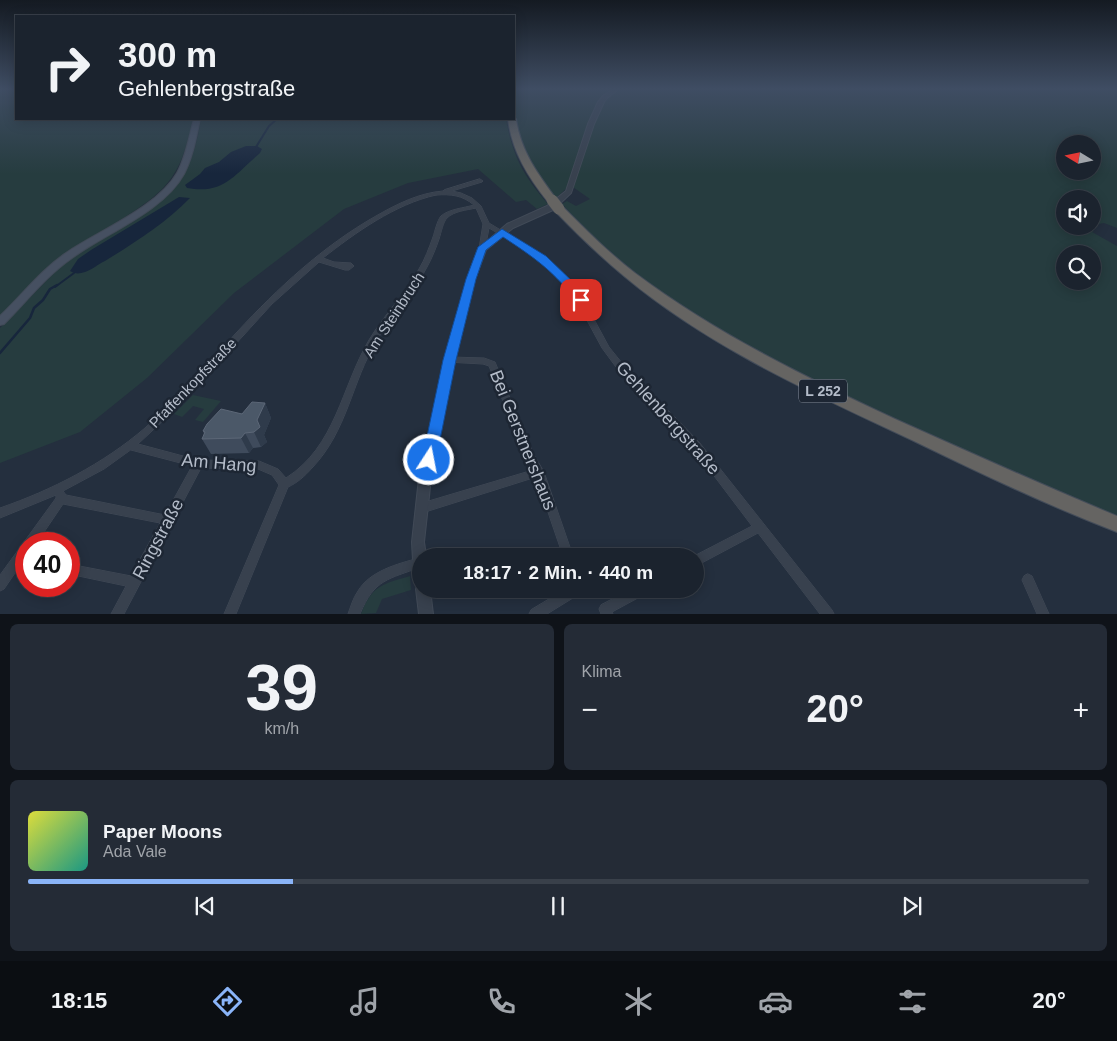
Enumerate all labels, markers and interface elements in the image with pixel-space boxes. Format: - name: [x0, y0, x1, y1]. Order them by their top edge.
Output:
- icon: right: [35, 35, 100, 100]
- text: 300 m: [118, 35, 217, 74]
- text: Gehlenbergstraße: [118, 76, 295, 101]
- north arrow: [1056, 135, 1101, 180]
- map controls: [1056, 135, 1101, 290]
- button: sound: [1056, 190, 1101, 235]
- button: search: [1056, 245, 1101, 290]
- street label: Am Steinbruch: [360, 269, 428, 361]
- pin: [560, 279, 602, 321]
- icon: arrive: [567, 286, 595, 314]
- street label: Pfaffenkopfstraße: [145, 334, 240, 431]
- street label: Gehlenbergstraße: [612, 357, 724, 479]
- street label: Bei Gerstnershaus: [486, 367, 560, 513]
- road number: L 252: [799, 380, 847, 402]
- position arrow: [402, 433, 454, 485]
- street label: Am Hang: [181, 450, 257, 476]
- street label: Ringstraße: [129, 495, 187, 583]
- speed limit sign: 40: [15, 532, 80, 597]
- text: 18:17 · 2 Min. · 440 m: [463, 562, 653, 583]
- text: 39: [246, 651, 318, 724]
- text: Klima: [582, 663, 622, 680]
- text: 20°: [807, 688, 864, 730]
- text: −: [582, 694, 598, 725]
- text: +: [1073, 694, 1089, 725]
- text: km/h: [264, 720, 299, 737]
- text: Paper Moons: [103, 821, 222, 842]
- text: Ada Vale: [103, 843, 167, 860]
- icon: previous: [191, 892, 219, 920]
- icon: pause: [544, 892, 572, 920]
- icon: next: [898, 892, 926, 920]
- icon: directions: [210, 984, 245, 1019]
- icon: music: [347, 984, 382, 1019]
- icon: phone: [484, 984, 519, 1019]
- icon: climate: [621, 984, 656, 1019]
- icon: car: [758, 984, 793, 1019]
- icon: filters: [895, 984, 930, 1019]
- text: 18:15: [51, 988, 107, 1013]
- text: 20°: [1033, 988, 1066, 1013]

